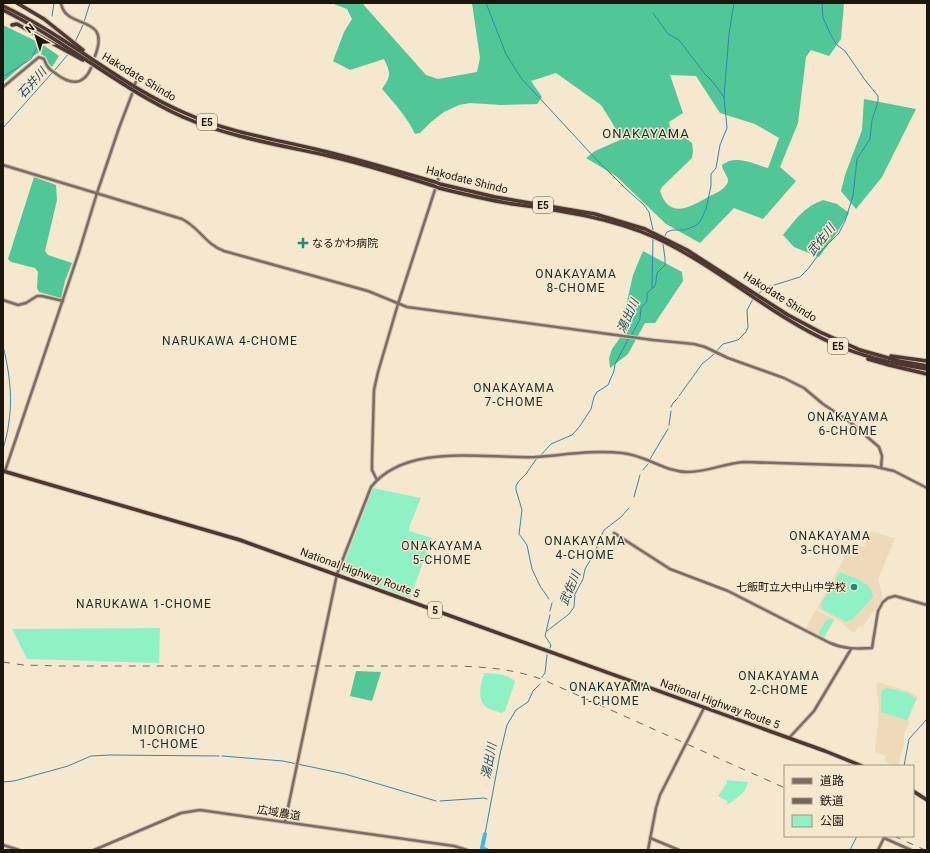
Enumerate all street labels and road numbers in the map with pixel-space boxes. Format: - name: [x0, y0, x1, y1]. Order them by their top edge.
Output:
- street label: Hakodate Shindo: [100, 50, 178, 104]
- road number: E5: [197, 114, 217, 130]
- street label: Hakodate Shindo: [425, 164, 509, 196]
- road number: E5: [533, 197, 553, 213]
- street label: Hakodate Shindo: [741, 269, 819, 325]
- road number: E5: [828, 338, 848, 354]
- street label: National Highway Route 5: [299, 545, 421, 601]
- road number: 5: [428, 602, 442, 618]
- street label: National Highway Route 5: [659, 676, 781, 732]
- street label: 広域農道: [256, 803, 302, 823]

